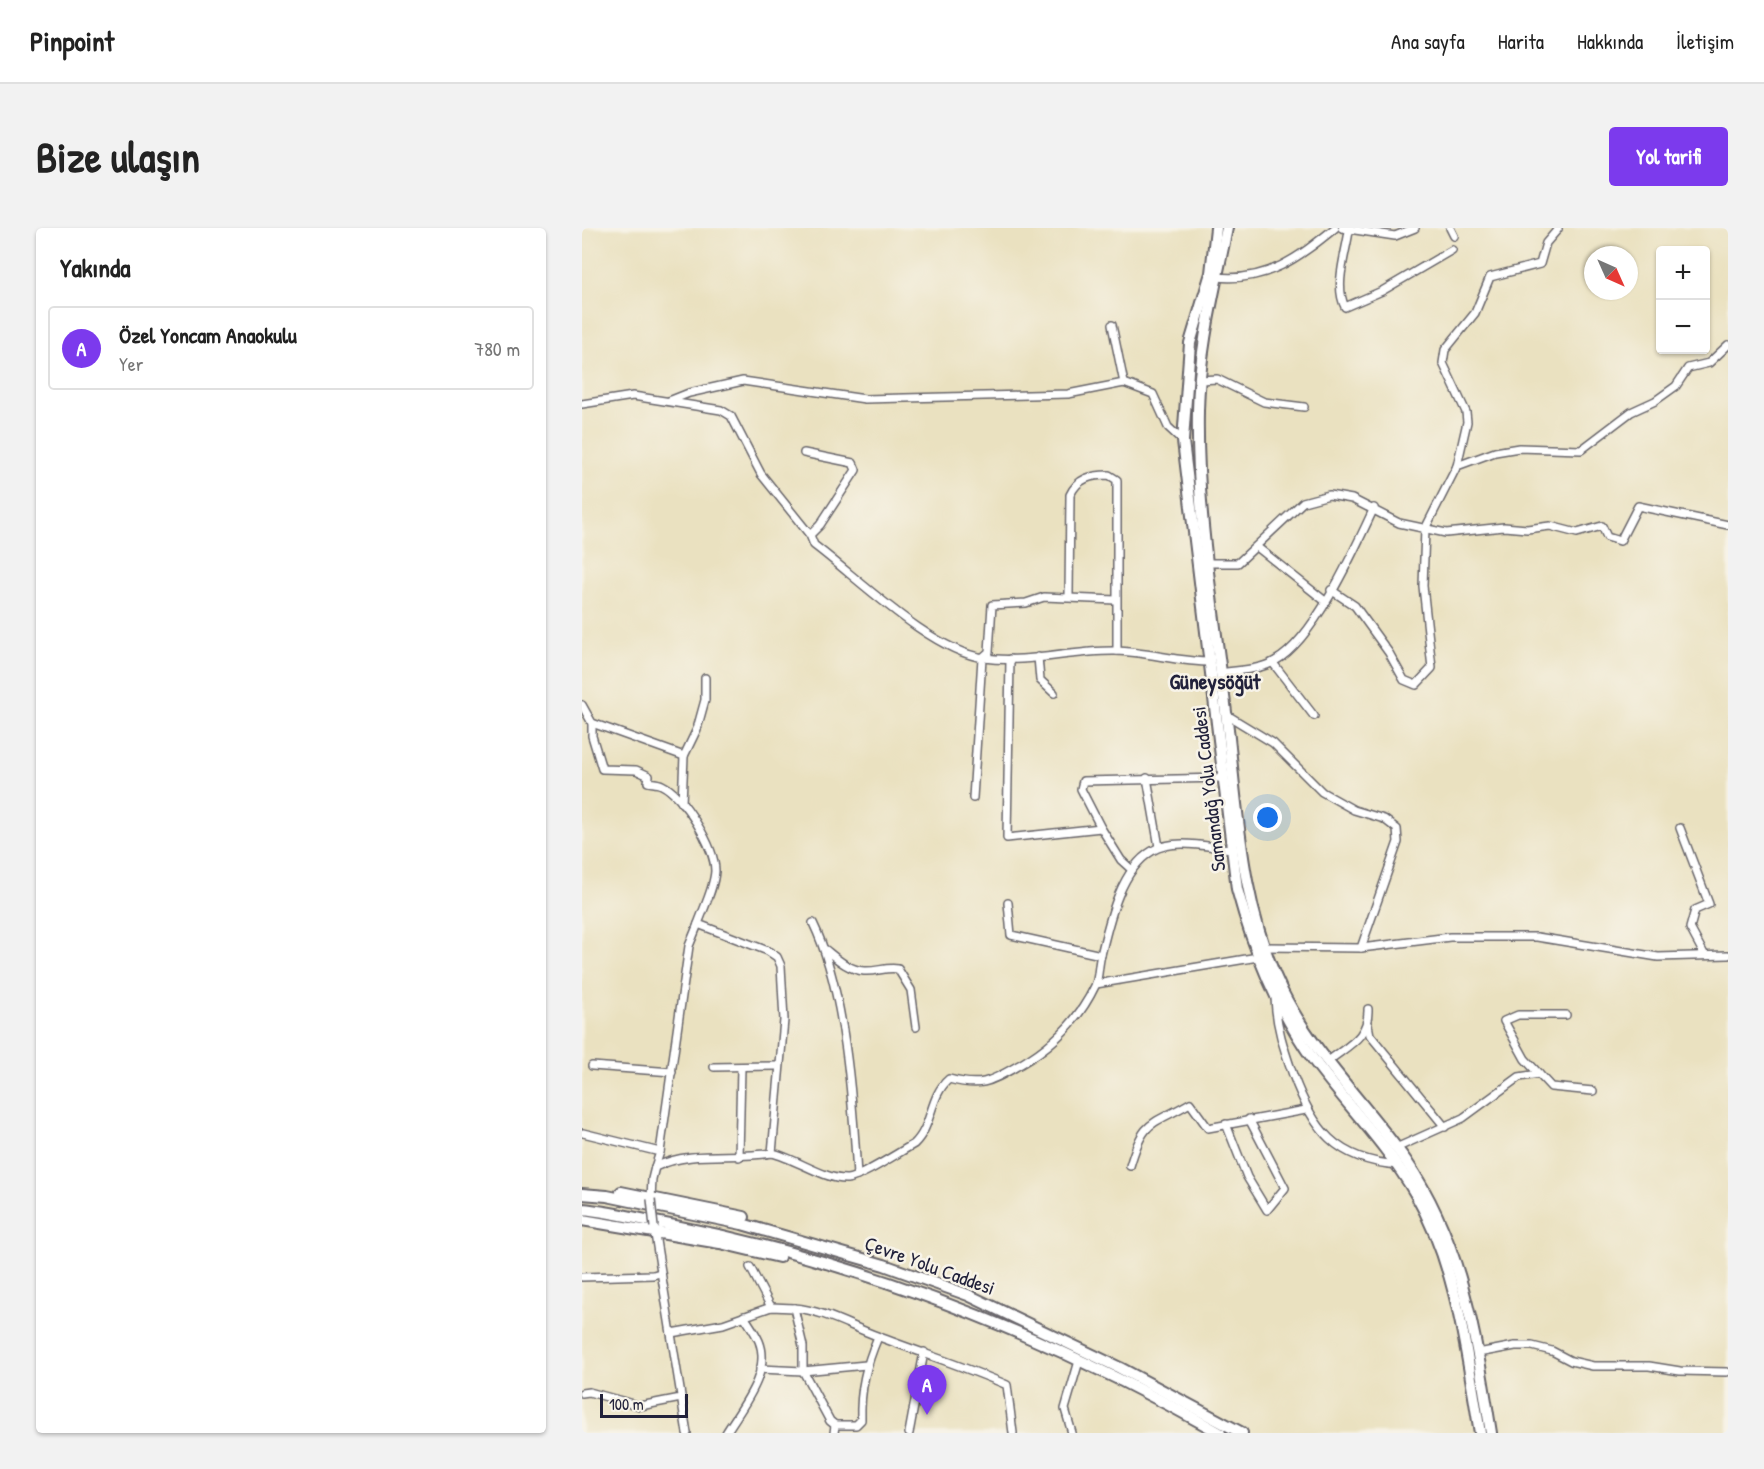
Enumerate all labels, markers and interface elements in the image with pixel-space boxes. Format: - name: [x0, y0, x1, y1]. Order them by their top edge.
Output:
- text: Pinpoint: [30, 22, 114, 60]
- text: Ana sayfa: [1391, 27, 1465, 56]
- text: Harita: [1498, 27, 1544, 56]
- text: Hakkında: [1577, 27, 1643, 56]
- text: İletişim: [1676, 27, 1734, 56]
- button: Yol tarifi: [1609, 127, 1728, 186]
- text: Bize ulaşın: [36, 128, 200, 185]
- north arrow: [1584, 246, 1638, 300]
- map controls: [1656, 246, 1710, 354]
- button: +: [1656, 246, 1710, 300]
- text: Yakında: [60, 250, 130, 285]
- button: −: [1656, 300, 1710, 354]
- text: Özel Yoncam Anaokulu: [119, 320, 297, 350]
- text: A: [77, 335, 86, 362]
- text: 780 m: [474, 335, 520, 362]
- text: Yer: [119, 350, 144, 377]
- district label: Güneysöğüt: [1170, 666, 1262, 697]
- street label: Samandağ Yolu Caddesi: [1184, 705, 1232, 873]
- your location: [1253, 803, 1282, 832]
- street label: Çevre Yolu Caddesi: [861, 1229, 999, 1301]
- pin: A: [908, 1366, 946, 1415]
- scale bar: [600, 1391, 688, 1418]
- text: 100 m: [609, 1393, 644, 1415]

